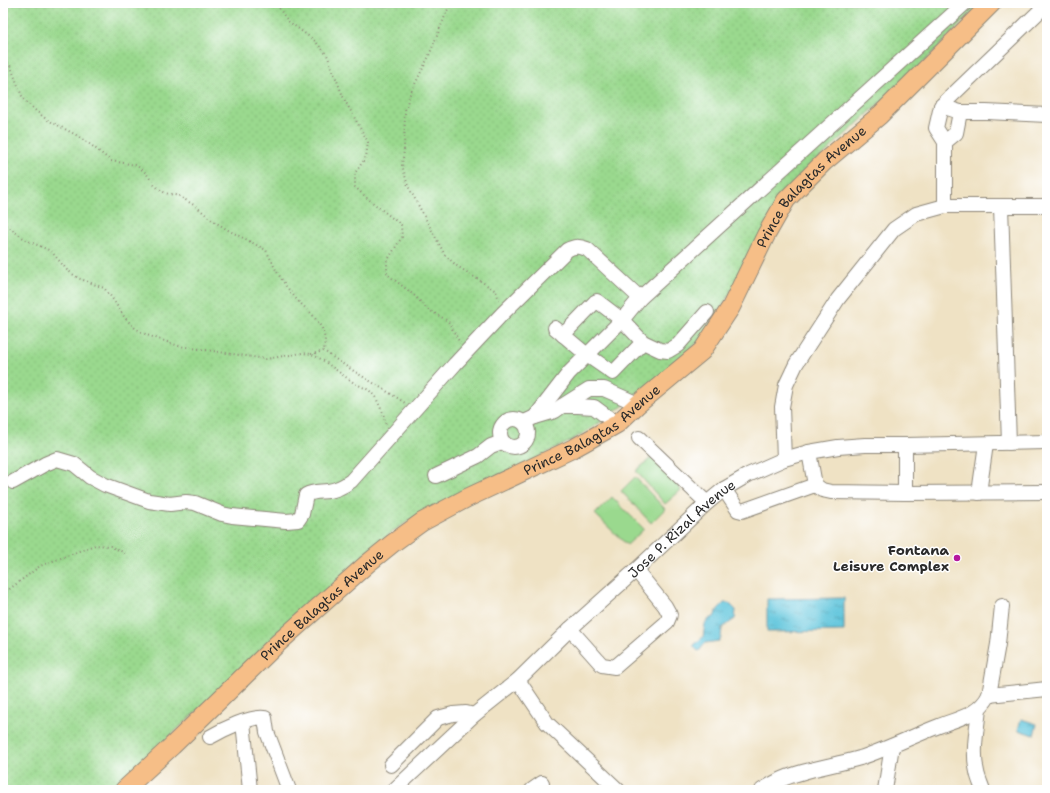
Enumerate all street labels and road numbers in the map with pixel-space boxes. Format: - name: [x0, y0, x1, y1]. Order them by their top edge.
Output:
- street label: Prince Balagtas Avenue: [752, 121, 870, 251]
- street label: Prince Balagtas Avenue: [520, 380, 664, 479]
- street label: Jose P. Rizal Avenue: [624, 475, 739, 582]
- street label: Prince Balagtas Avenue: [256, 545, 387, 665]

